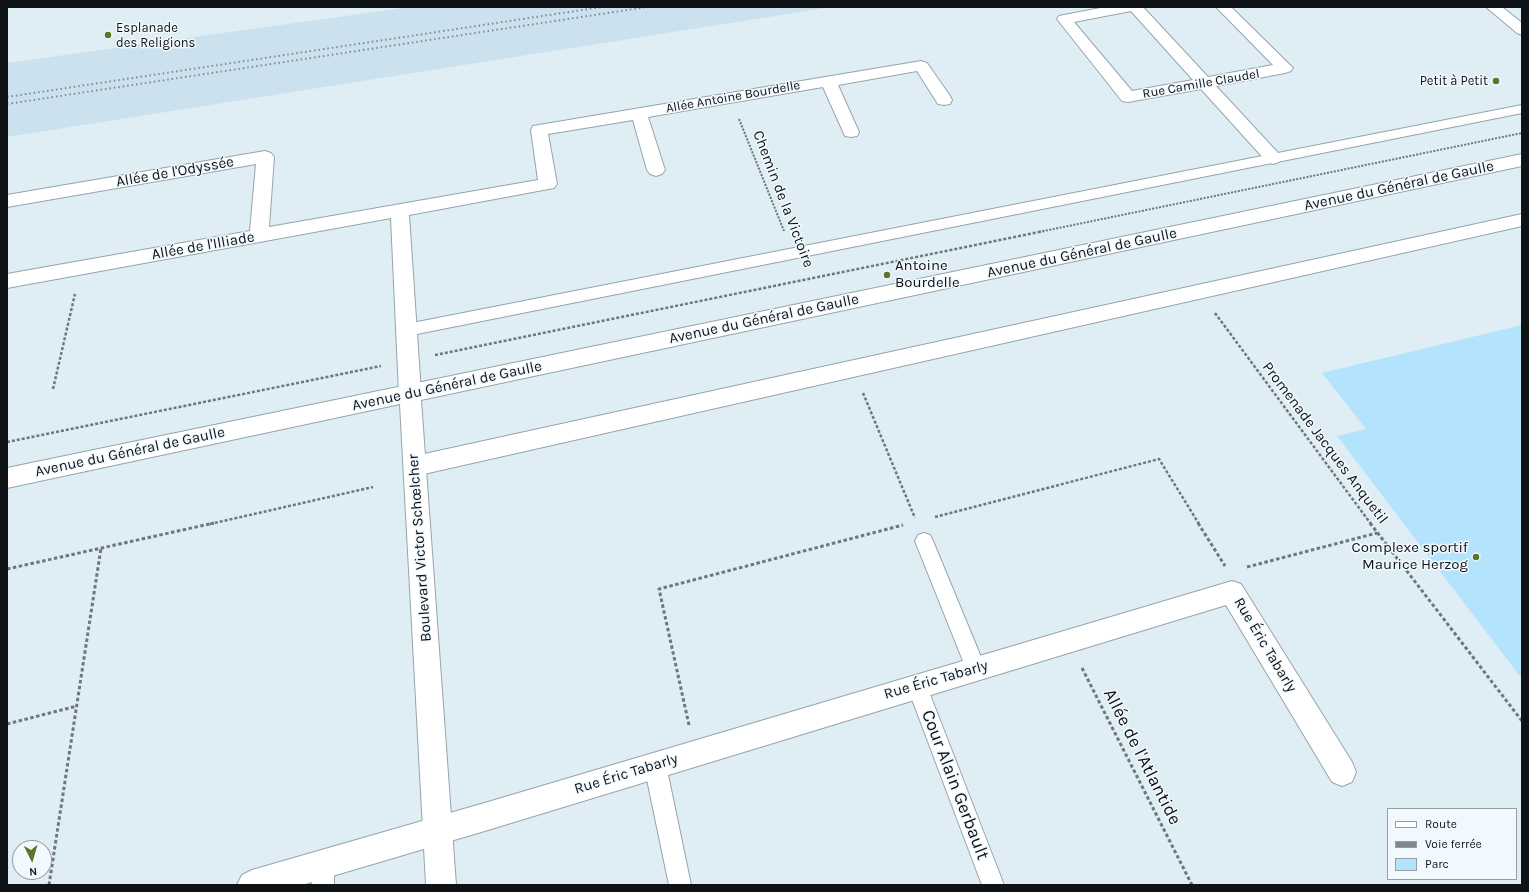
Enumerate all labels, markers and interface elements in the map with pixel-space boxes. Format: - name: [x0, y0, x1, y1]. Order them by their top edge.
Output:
- place label: Esplanade des Religions: [116, 20, 195, 51]
- marker: Esplanade des Religions: [103, 30, 113, 40]
- street label: Rue Camille Claudel: [1141, 66, 1261, 102]
- place label: Petit à Petit: [1420, 73, 1488, 89]
- marker: Petit à Petit: [1491, 76, 1501, 86]
- street label: Allée Antoine Bourdelle: [665, 78, 801, 116]
- street label: Chemin de la Victoire: [749, 128, 817, 270]
- street label: Allée de l'Odyssée: [115, 153, 235, 191]
- street label: Avenue du Général de Gaulle: [1303, 157, 1495, 215]
- street label: Avenue du Général de Gaulle: [986, 224, 1178, 282]
- street label: Allée de l'Illiade: [150, 228, 256, 264]
- place label: Antoine Bourdelle: [895, 257, 960, 292]
- marker: Antoine Bourdelle: [882, 270, 892, 280]
- street label: Avenue du Général de Gaulle: [668, 290, 860, 348]
- street label: Avenue du Général de Gaulle: [351, 357, 543, 415]
- street label: Promenade Jacques Anquetil: [1258, 359, 1392, 527]
- street label: Avenue du Général de Gaulle: [34, 423, 226, 481]
- street label: Boulevard Victor Schœlcher: [404, 453, 436, 643]
- place label: Complexe sportif Maurice Herzog: [1351, 539, 1468, 574]
- marker: Complexe sportif Maurice Herzog: [1471, 552, 1481, 562]
- street label: Rue Éric Tabarly: [1230, 594, 1300, 696]
- street label: Rue Éric Tabarly: [882, 657, 990, 703]
- street label: Allée de l'Atlantide: [1098, 685, 1186, 829]
- street label: Cour Alain Gerbault: [916, 707, 994, 863]
- street label: Rue Éric Tabarly: [572, 750, 680, 798]
- legend: [1387, 808, 1517, 880]
- text: Route: [1425, 817, 1457, 831]
- text: Voie ferrée: [1425, 837, 1482, 851]
- north arrow: [12, 840, 52, 880]
- text: Parc: [1425, 857, 1449, 871]
- text: N: [29, 865, 38, 878]

